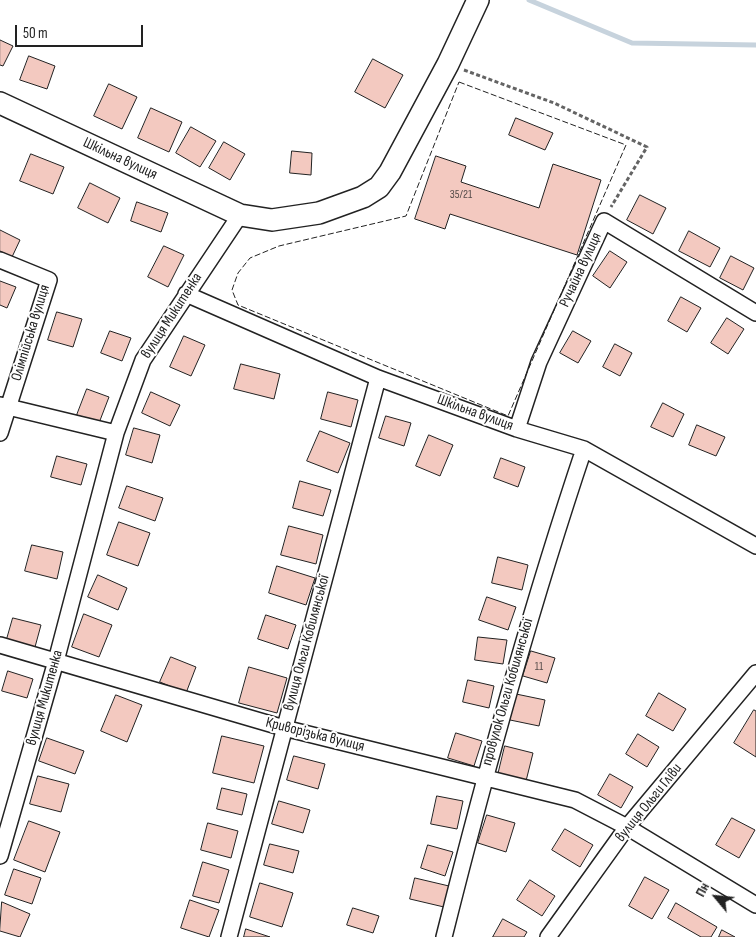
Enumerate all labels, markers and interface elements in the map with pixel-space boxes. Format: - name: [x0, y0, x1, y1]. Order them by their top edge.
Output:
- scale bar: [18, 15, 145, 47]
- text: 50 m: [23, 24, 48, 43]
- street label: Шкільна вулиця: [80, 134, 160, 184]
- house number: 35/21: [450, 188, 472, 202]
- street label: Ручайна вулиця: [556, 230, 606, 310]
- street label: вулиця Микитенка: [138, 270, 206, 362]
- street label: Олімпійська вулиця: [8, 283, 54, 383]
- street label: Шкільна вулиця: [434, 391, 516, 435]
- street label: вулиця Ольги Кобилянської: [280, 573, 334, 713]
- street label: провулок Ольги Кобилянської: [478, 616, 538, 768]
- street label: вулиця Микитенка: [23, 648, 67, 748]
- house number: 11: [535, 660, 543, 674]
- street label: Криворізька вулиця: [264, 714, 366, 756]
- street label: вулиця Ольги Гліви: [612, 760, 686, 846]
- north arrow: [691, 872, 741, 922]
- text: Пн: [692, 880, 713, 900]

